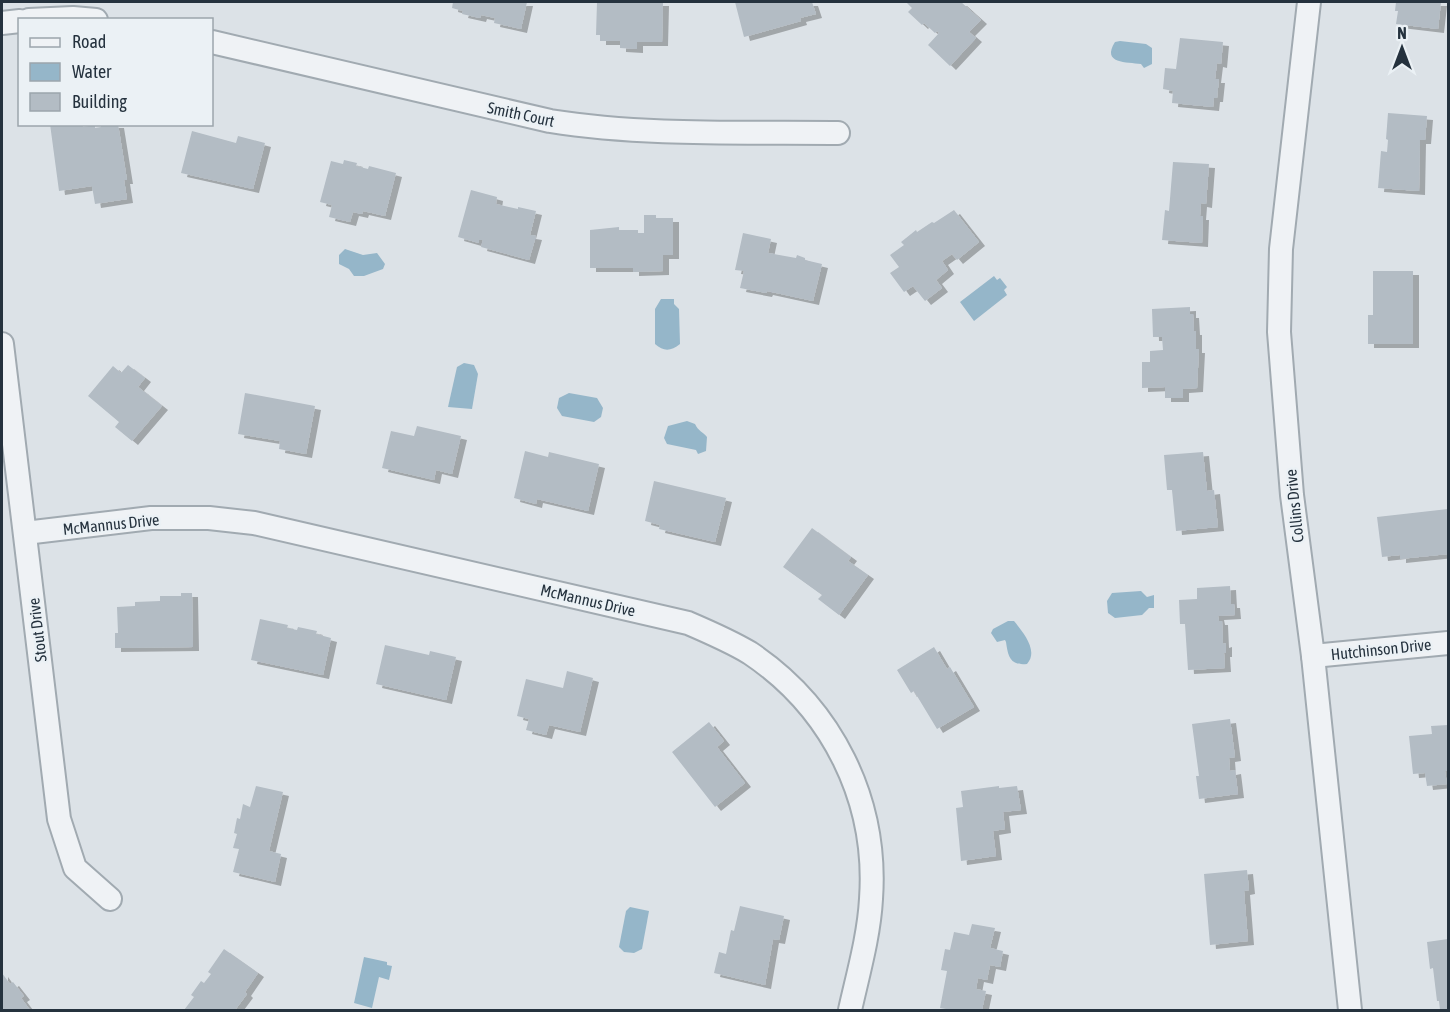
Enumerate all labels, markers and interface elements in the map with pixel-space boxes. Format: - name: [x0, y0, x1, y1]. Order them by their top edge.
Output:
- legend: [18, 18, 213, 126]
- north arrow: [1372, 18, 1432, 78]
- text: N: [1397, 24, 1407, 42]
- text: Road: [72, 31, 106, 52]
- text: Water: [72, 61, 112, 82]
- text: Building: [72, 91, 127, 112]
- street label: Smith Court: [486, 98, 557, 130]
- street label: Collins Drive: [1281, 468, 1307, 544]
- street label: McMannus Drive: [62, 510, 160, 538]
- street label: McMannus Drive: [539, 580, 637, 620]
- street label: Stout Drive: [24, 597, 50, 663]
- street label: Hutchinson Drive: [1330, 635, 1432, 663]

